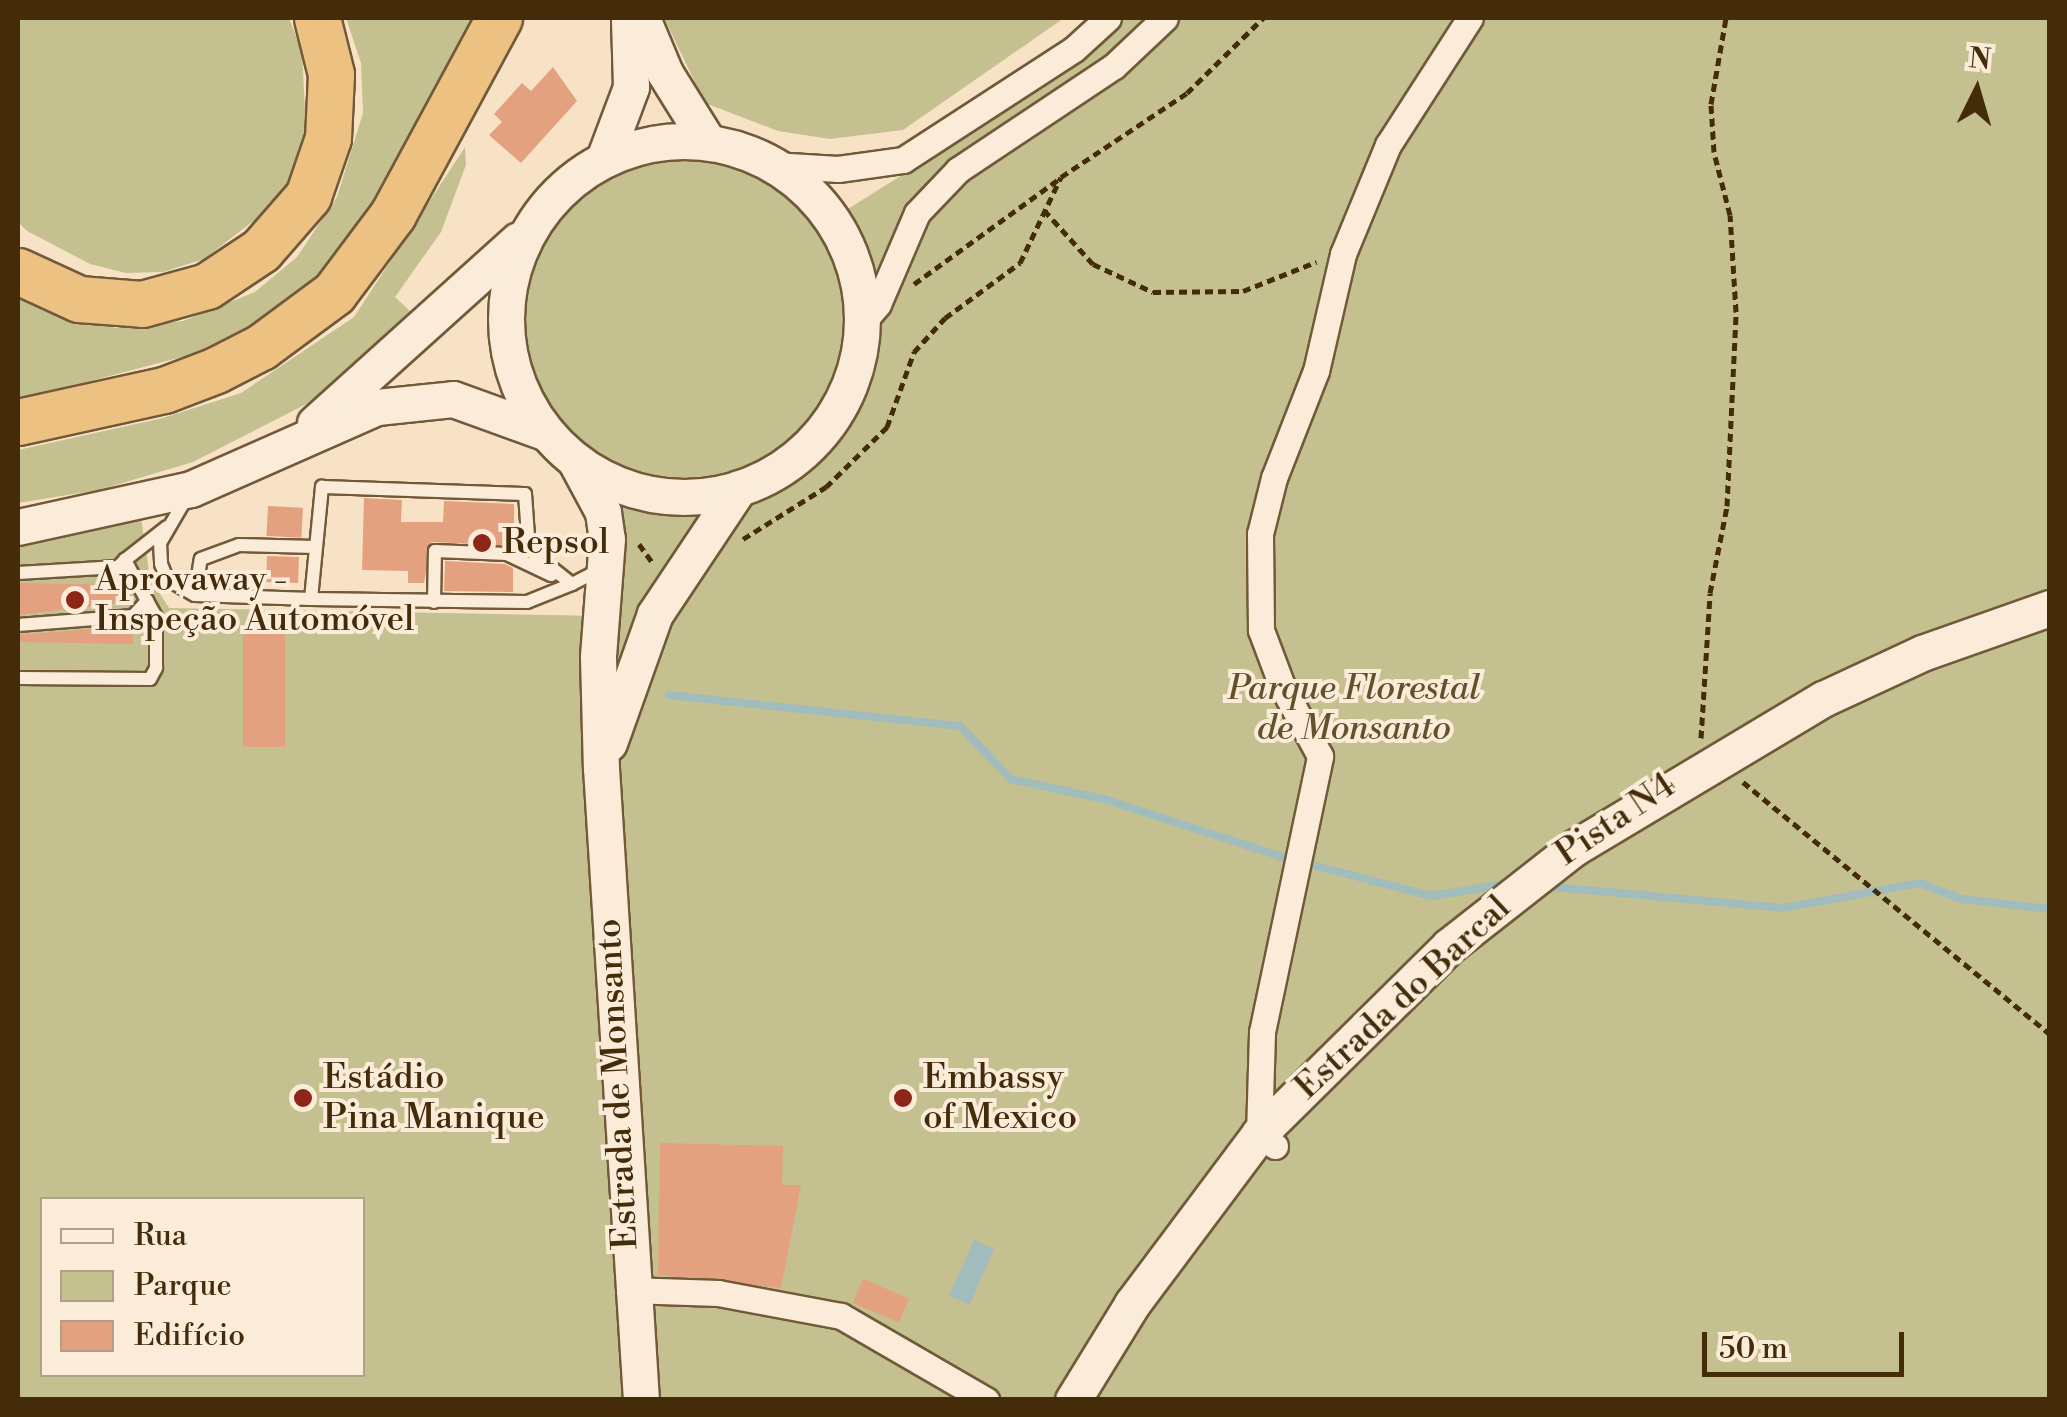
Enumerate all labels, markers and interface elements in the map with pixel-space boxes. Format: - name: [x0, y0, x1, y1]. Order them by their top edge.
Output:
- north arrow: [1927, 40, 2027, 140]
- text: N: [1967, 41, 1992, 78]
- place label: Repsol: [502, 522, 609, 564]
- marker: Repsol: [471, 532, 493, 554]
- place label: Aprovaway - Inspeção Automóvel: [95, 559, 414, 641]
- marker: Aprovaway - Inspeção Automóvel: [64, 589, 86, 611]
- park label: Parque Florestal de Monsanto: [1228, 668, 1480, 750]
- street label: Pista N4: [1548, 765, 1684, 875]
- street label: Estrada do Barcal: [1287, 887, 1519, 1109]
- street label: Estrada de Monsanto: [588, 917, 648, 1251]
- place label: Estádio Pina Manique: [323, 1057, 545, 1139]
- place label: Embassy of Mexico: [923, 1057, 1077, 1139]
- marker: Estádio Pina Manique: [292, 1087, 314, 1109]
- marker: Embassy of Mexico: [892, 1087, 914, 1109]
- legend: [40, 1197, 365, 1377]
- text: Rua: [134, 1217, 187, 1255]
- text: Parque: [134, 1267, 232, 1305]
- scale bar: [1707, 1312, 1910, 1374]
- text: Edifício: [134, 1317, 245, 1355]
- text: 50 m: [1719, 1330, 1788, 1368]

